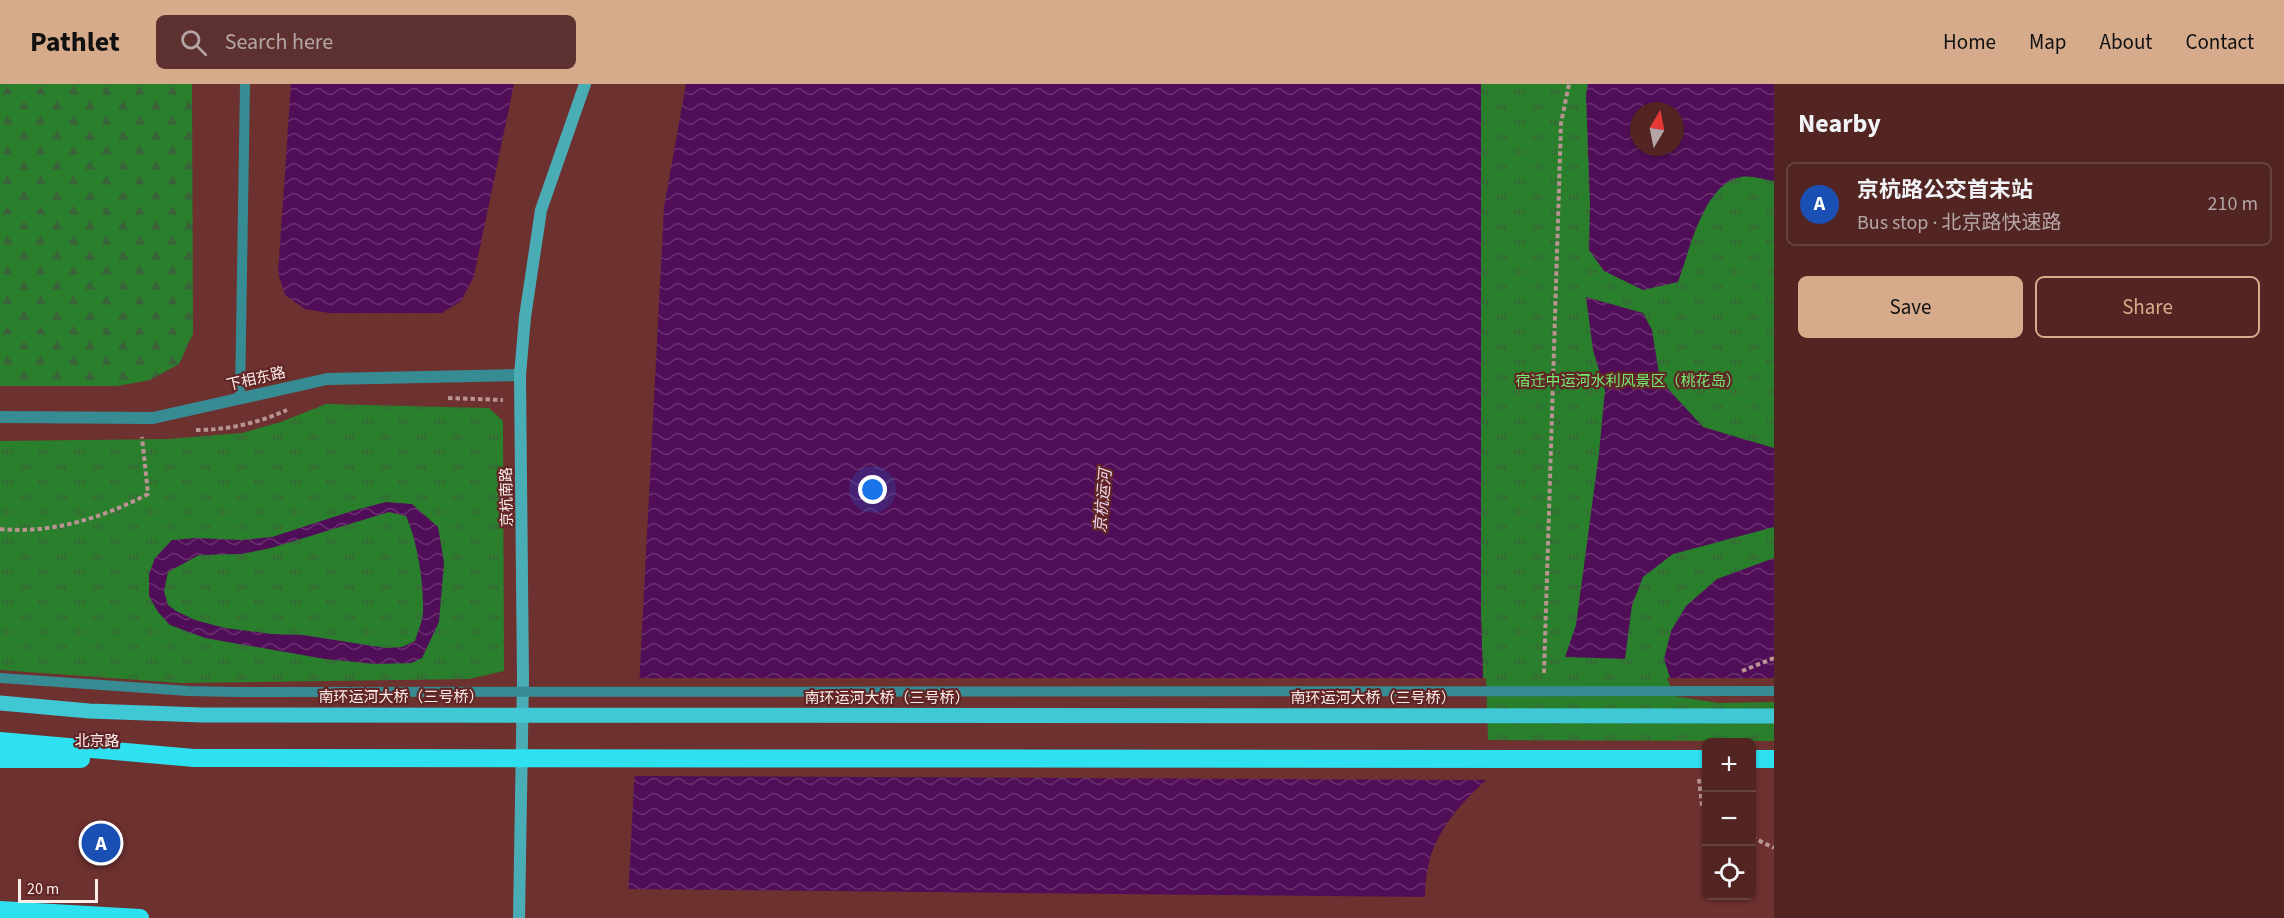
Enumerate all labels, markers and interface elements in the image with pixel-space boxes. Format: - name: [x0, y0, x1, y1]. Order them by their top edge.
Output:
- search box: [156, 15, 576, 69]
- text: Pathlet: [30, 22, 120, 62]
- icon: search: [177, 26, 210, 59]
- text: Search here: [225, 26, 333, 58]
- text: Home: [1943, 27, 1996, 57]
- text: Map: [2029, 27, 2067, 57]
- text: About: [2100, 27, 2152, 57]
- text: Contact: [2185, 27, 2254, 57]
- north arrow: [1630, 102, 1684, 156]
- text: Nearby: [1798, 105, 1881, 142]
- text: 京杭路公交首末站: [1857, 174, 2033, 206]
- text: A: [1814, 190, 1825, 218]
- text: 210 m: [2208, 190, 2258, 218]
- text: Bus stop · 北京路快速路: [1857, 209, 2061, 237]
- button: Save: [1798, 276, 2023, 338]
- button: Share: [2035, 276, 2260, 338]
- street label: 下相东路: [224, 362, 288, 396]
- park label: 宿迁中运河水利风景区（桃花岛）: [1515, 371, 1741, 392]
- water label: 京杭运河: [1089, 465, 1117, 534]
- street label: 京杭南路: [496, 467, 518, 527]
- your location: [858, 475, 887, 504]
- street label: 南环运河大桥（三号桥）: [318, 687, 484, 708]
- street label: 南环运河大桥（三号桥）: [804, 688, 970, 709]
- street label: 南环运河大桥（三号桥）: [1290, 688, 1456, 709]
- street label: 北京路: [74, 731, 120, 752]
- map controls: [1702, 738, 1756, 900]
- button: +: [1702, 738, 1756, 792]
- button: −: [1702, 792, 1756, 846]
- pin: A: [82, 820, 120, 866]
- button: locate: [1702, 846, 1756, 900]
- scale bar: [18, 876, 98, 904]
- text: 20 m: [27, 878, 59, 900]

